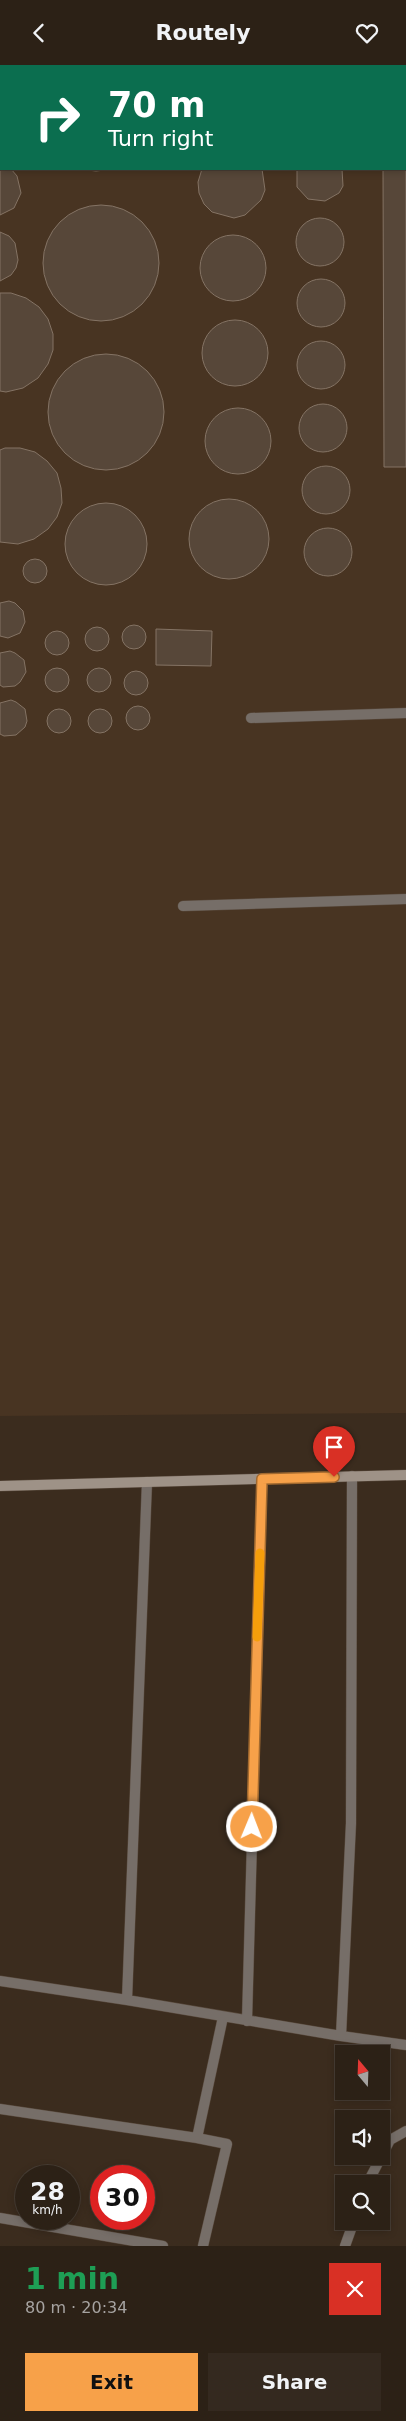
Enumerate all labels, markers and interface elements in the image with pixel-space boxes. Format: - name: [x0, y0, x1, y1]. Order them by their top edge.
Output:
- icon: back: [25, 19, 53, 47]
- icon: heart: [353, 19, 381, 47]
- text: Routely: [155, 20, 251, 45]
- icon: right: [25, 85, 90, 150]
- text: 70 m: [108, 85, 205, 125]
- text: Turn right: [108, 126, 213, 151]
- pin: [313, 1426, 355, 1477]
- icon: arrive: [320, 1433, 348, 1461]
- position arrow: [225, 1800, 277, 1852]
- north arrow: [335, 2045, 390, 2100]
- map controls: [335, 2045, 390, 2230]
- button: sound: [335, 2110, 390, 2165]
- speed limit sign: 30: [90, 2165, 155, 2230]
- button: search: [335, 2175, 390, 2230]
- text: 28: [30, 2177, 65, 2206]
- text: km/h: [32, 2203, 63, 2217]
- text: 1 min: [25, 2261, 119, 2296]
- button: close: [329, 2263, 381, 2315]
- text: 80 m · 20:34: [25, 2298, 127, 2317]
- button: Exit: [25, 2353, 198, 2411]
- button: Share: [208, 2353, 381, 2411]

